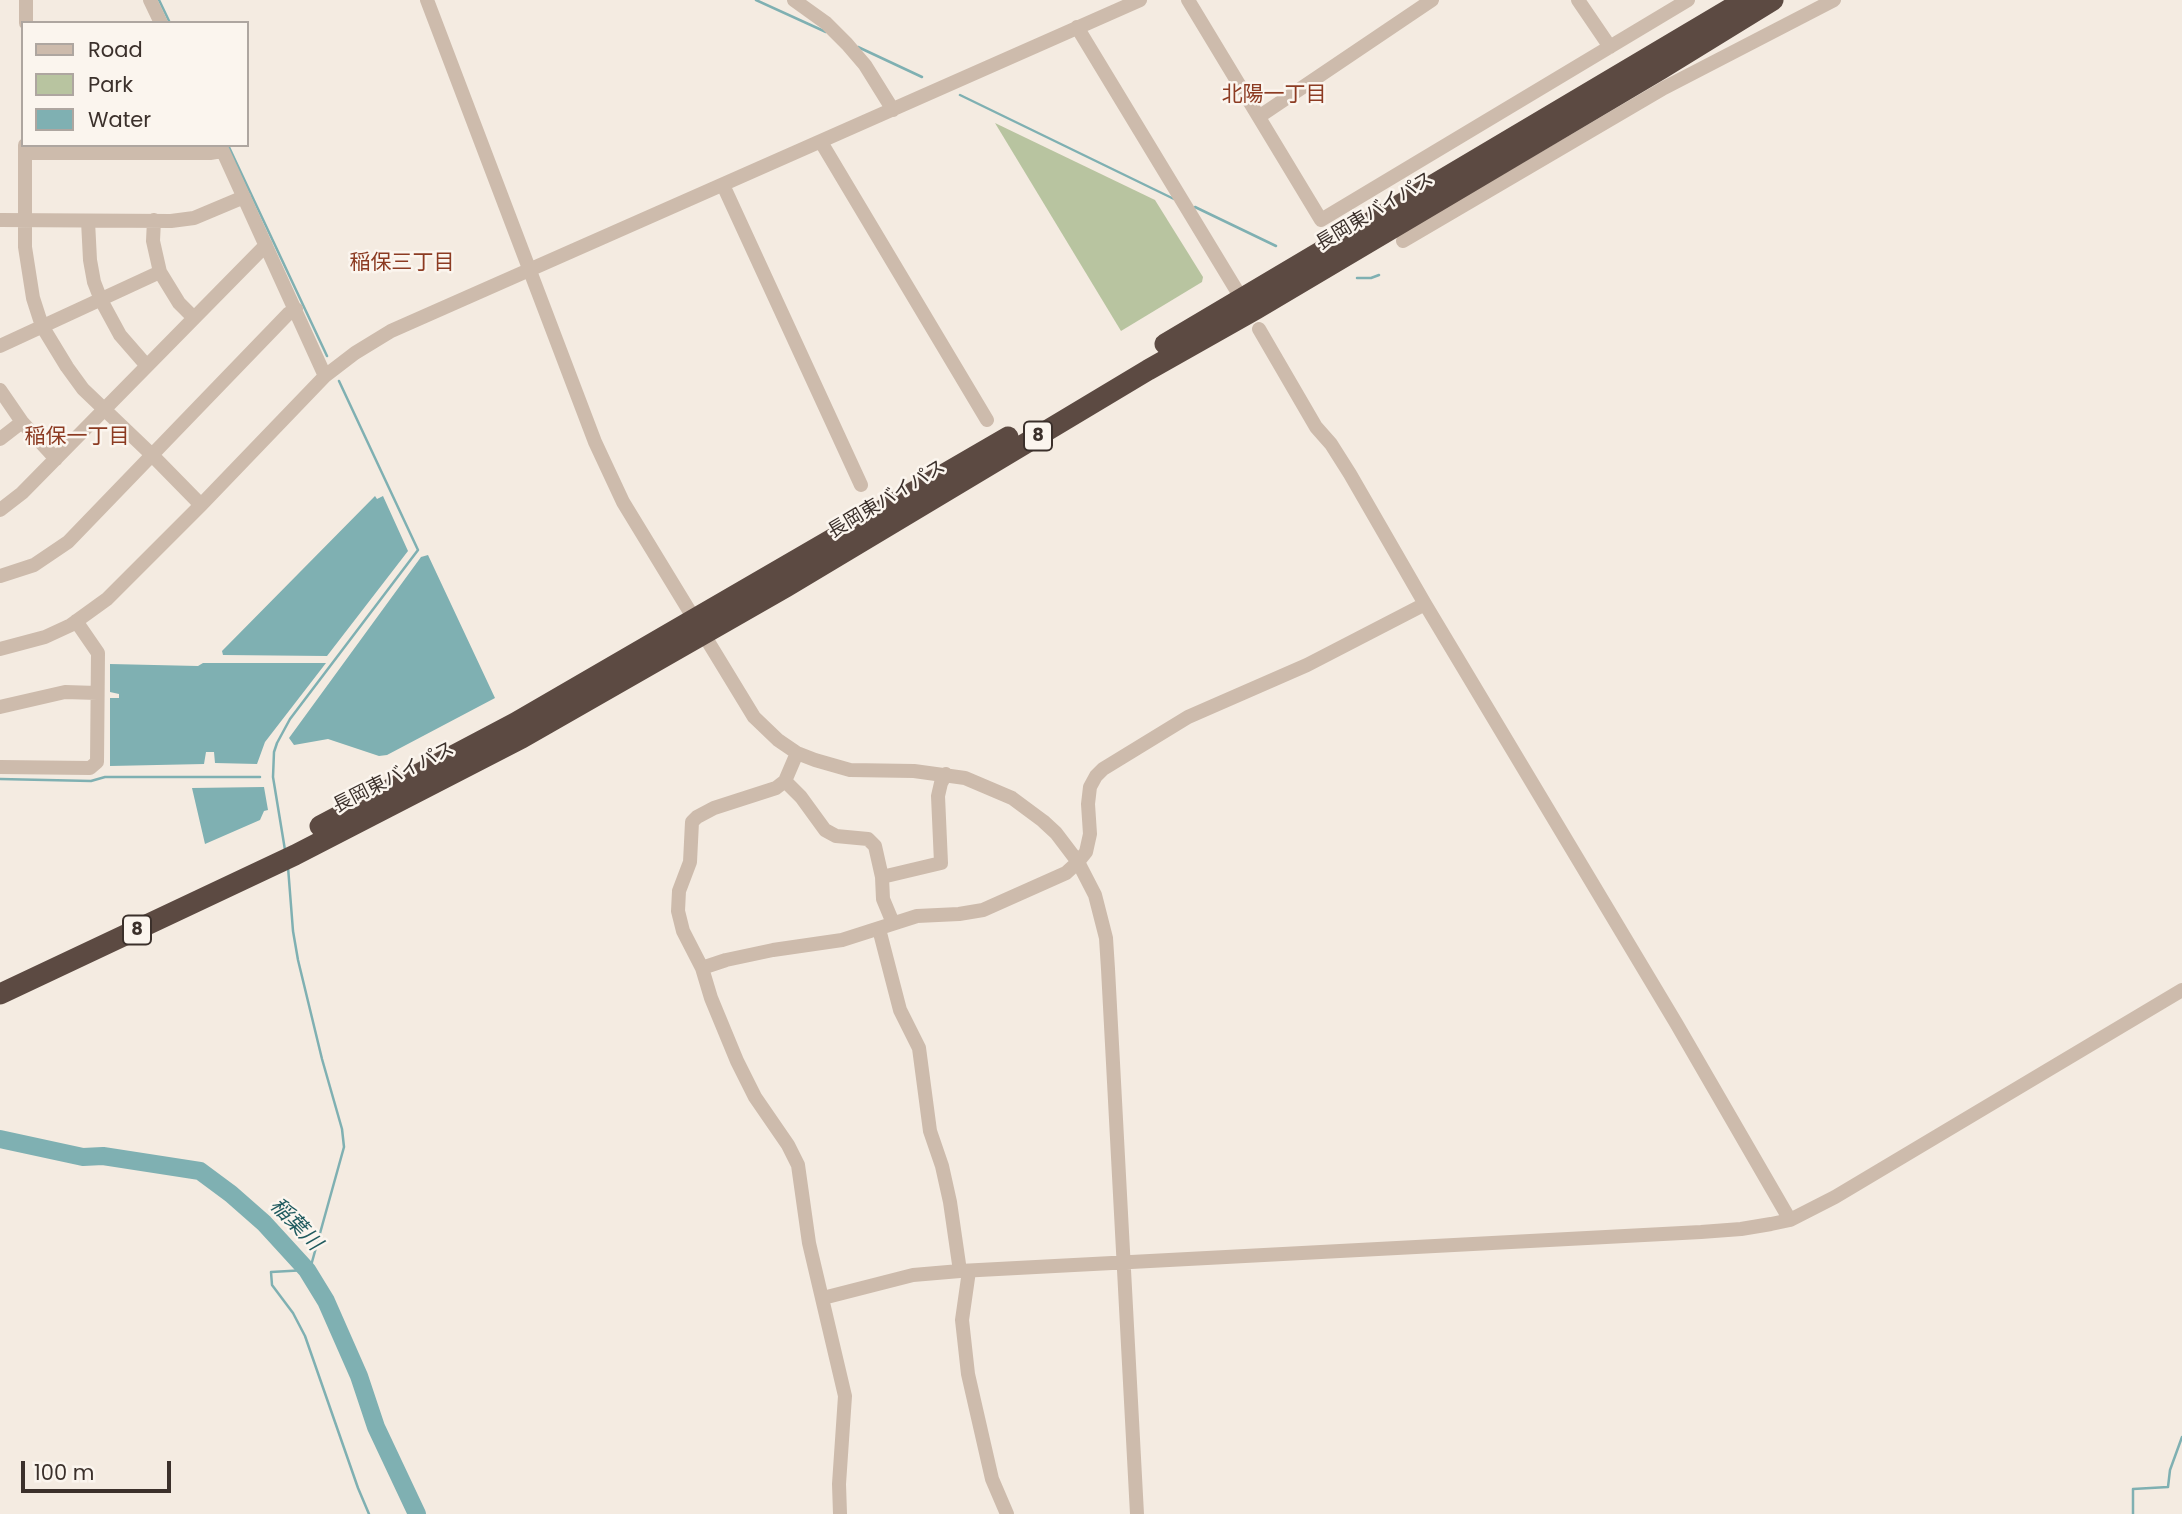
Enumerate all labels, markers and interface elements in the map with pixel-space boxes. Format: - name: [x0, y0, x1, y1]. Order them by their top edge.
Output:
- legend: [21, 21, 248, 147]
- text: Road: [88, 35, 143, 64]
- text: Park: [88, 70, 133, 99]
- district label: 北陽一丁目: [1222, 83, 1326, 109]
- text: Water: [88, 105, 151, 134]
- street label: 長岡東バイパス: [1312, 168, 1438, 256]
- district label: 稲保三丁目: [350, 251, 454, 277]
- road number: 8: [1024, 422, 1052, 450]
- district label: 稲保一丁目: [25, 425, 129, 451]
- street label: 長岡東バイパス: [824, 456, 950, 544]
- street label: 長岡東バイパス: [330, 738, 458, 818]
- road number: 8: [123, 916, 151, 945]
- water label: 稲葉川: [264, 1194, 326, 1256]
- scale bar: [24, 1448, 175, 1492]
- text: 100 m: [34, 1458, 94, 1487]

